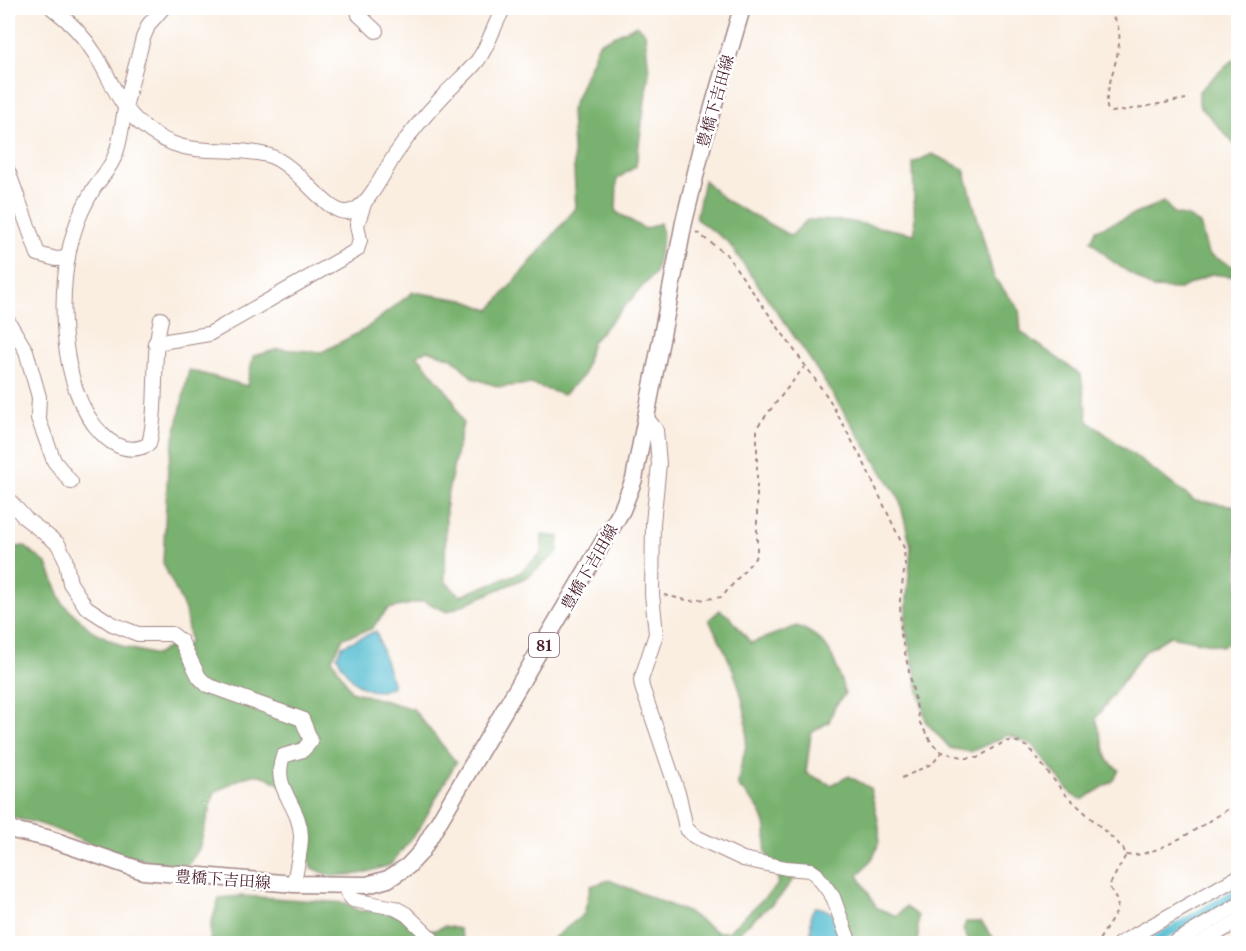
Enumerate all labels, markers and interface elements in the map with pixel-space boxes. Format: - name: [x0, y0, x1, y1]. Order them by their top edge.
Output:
- street label: 豊橋下吉田線: [692, 52, 738, 150]
- street label: 豊橋下吉田線: [556, 520, 622, 614]
- road number: 81: [529, 633, 559, 657]
- street label: 豊橋下吉田線: [174, 866, 272, 892]

